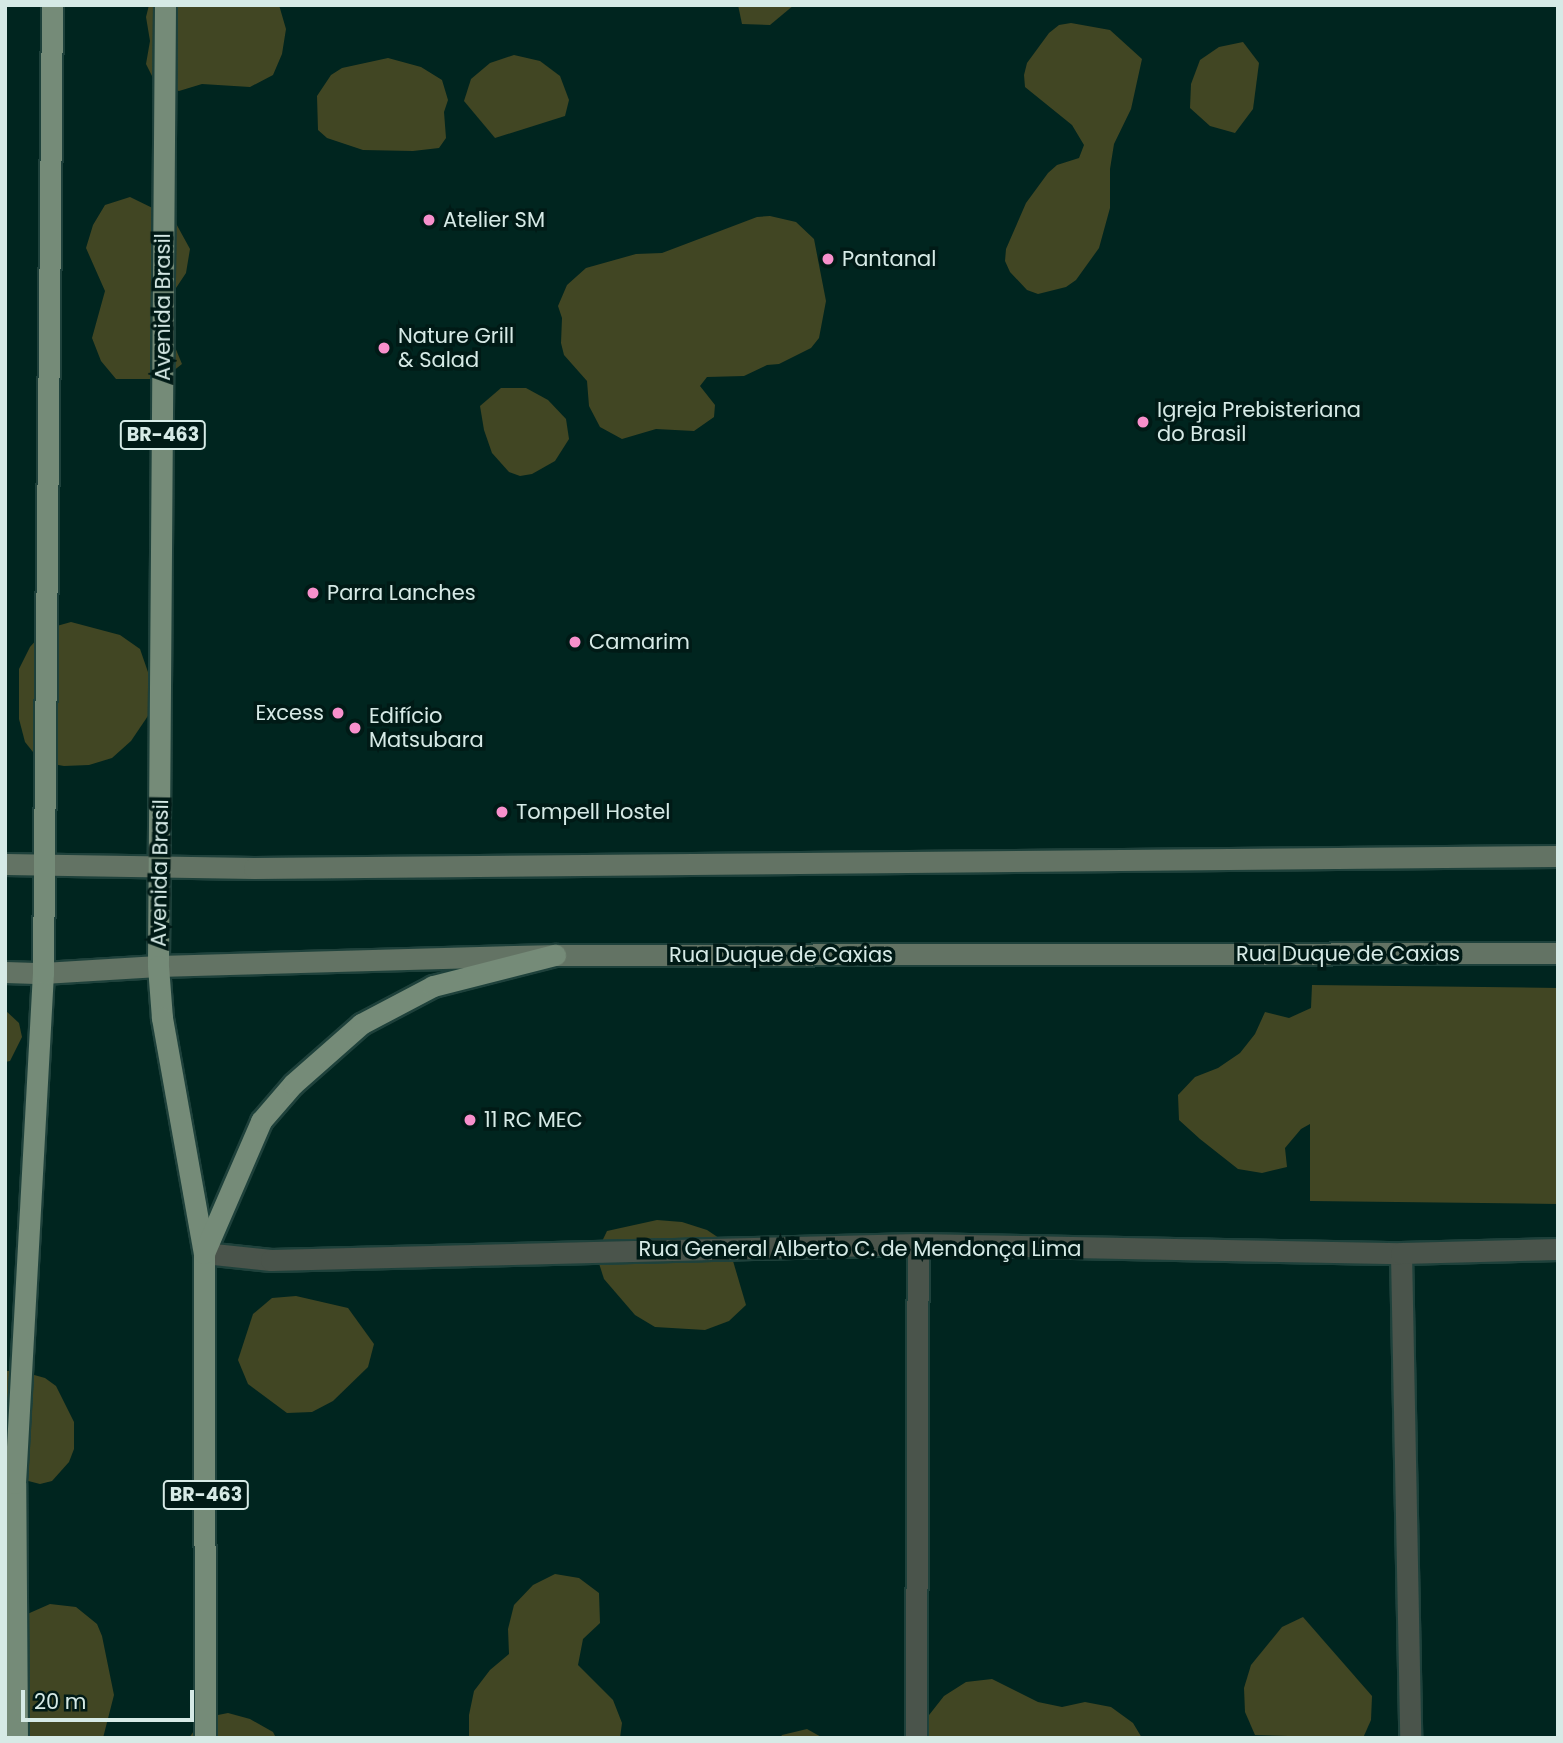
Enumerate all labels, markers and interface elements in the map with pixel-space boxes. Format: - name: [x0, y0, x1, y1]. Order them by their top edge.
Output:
- place label: Atelier SM: [443, 207, 545, 233]
- marker: Atelier SM: [421, 212, 437, 228]
- street label: Avenida Brasil: [150, 233, 176, 381]
- place label: Pantanal: [842, 246, 936, 272]
- marker: Pantanal: [820, 251, 836, 267]
- place label: Nature Grill & Salad: [398, 323, 514, 373]
- marker: Nature Grill & Salad: [376, 340, 392, 356]
- place label: Igreja Prebisteriana do Brasil: [1157, 397, 1361, 447]
- marker: Igreja Prebisteriana do Brasil: [1135, 414, 1151, 430]
- road number: BR-463: [119, 420, 207, 450]
- place label: Parra Lanches: [327, 580, 476, 606]
- marker: Parra Lanches: [305, 585, 321, 601]
- place label: Camarim: [589, 629, 690, 655]
- marker: Camarim: [567, 634, 583, 650]
- place label: Excess: [255, 700, 324, 726]
- place label: Edifício Matsubara: [369, 703, 484, 753]
- marker: Excess: [330, 705, 346, 721]
- marker: Edifício Matsubara: [347, 720, 363, 736]
- street label: Avenida Brasil: [146, 799, 174, 947]
- place label: Tompell Hostel: [516, 799, 670, 825]
- marker: Tompell Hostel: [494, 804, 510, 820]
- street label: Rua Duque de Caxias: [1236, 941, 1460, 967]
- street label: Rua Duque de Caxias: [669, 942, 893, 968]
- place label: 11 RC MEC: [484, 1107, 583, 1133]
- marker: 11 RC MEC: [462, 1112, 478, 1128]
- street label: Rua General Alberto C. de Mendonça Lima: [639, 1236, 1081, 1262]
- road number: BR-463: [162, 1480, 250, 1511]
- scale bar: [24, 1676, 198, 1720]
- text: 20 m: [34, 1687, 87, 1716]

